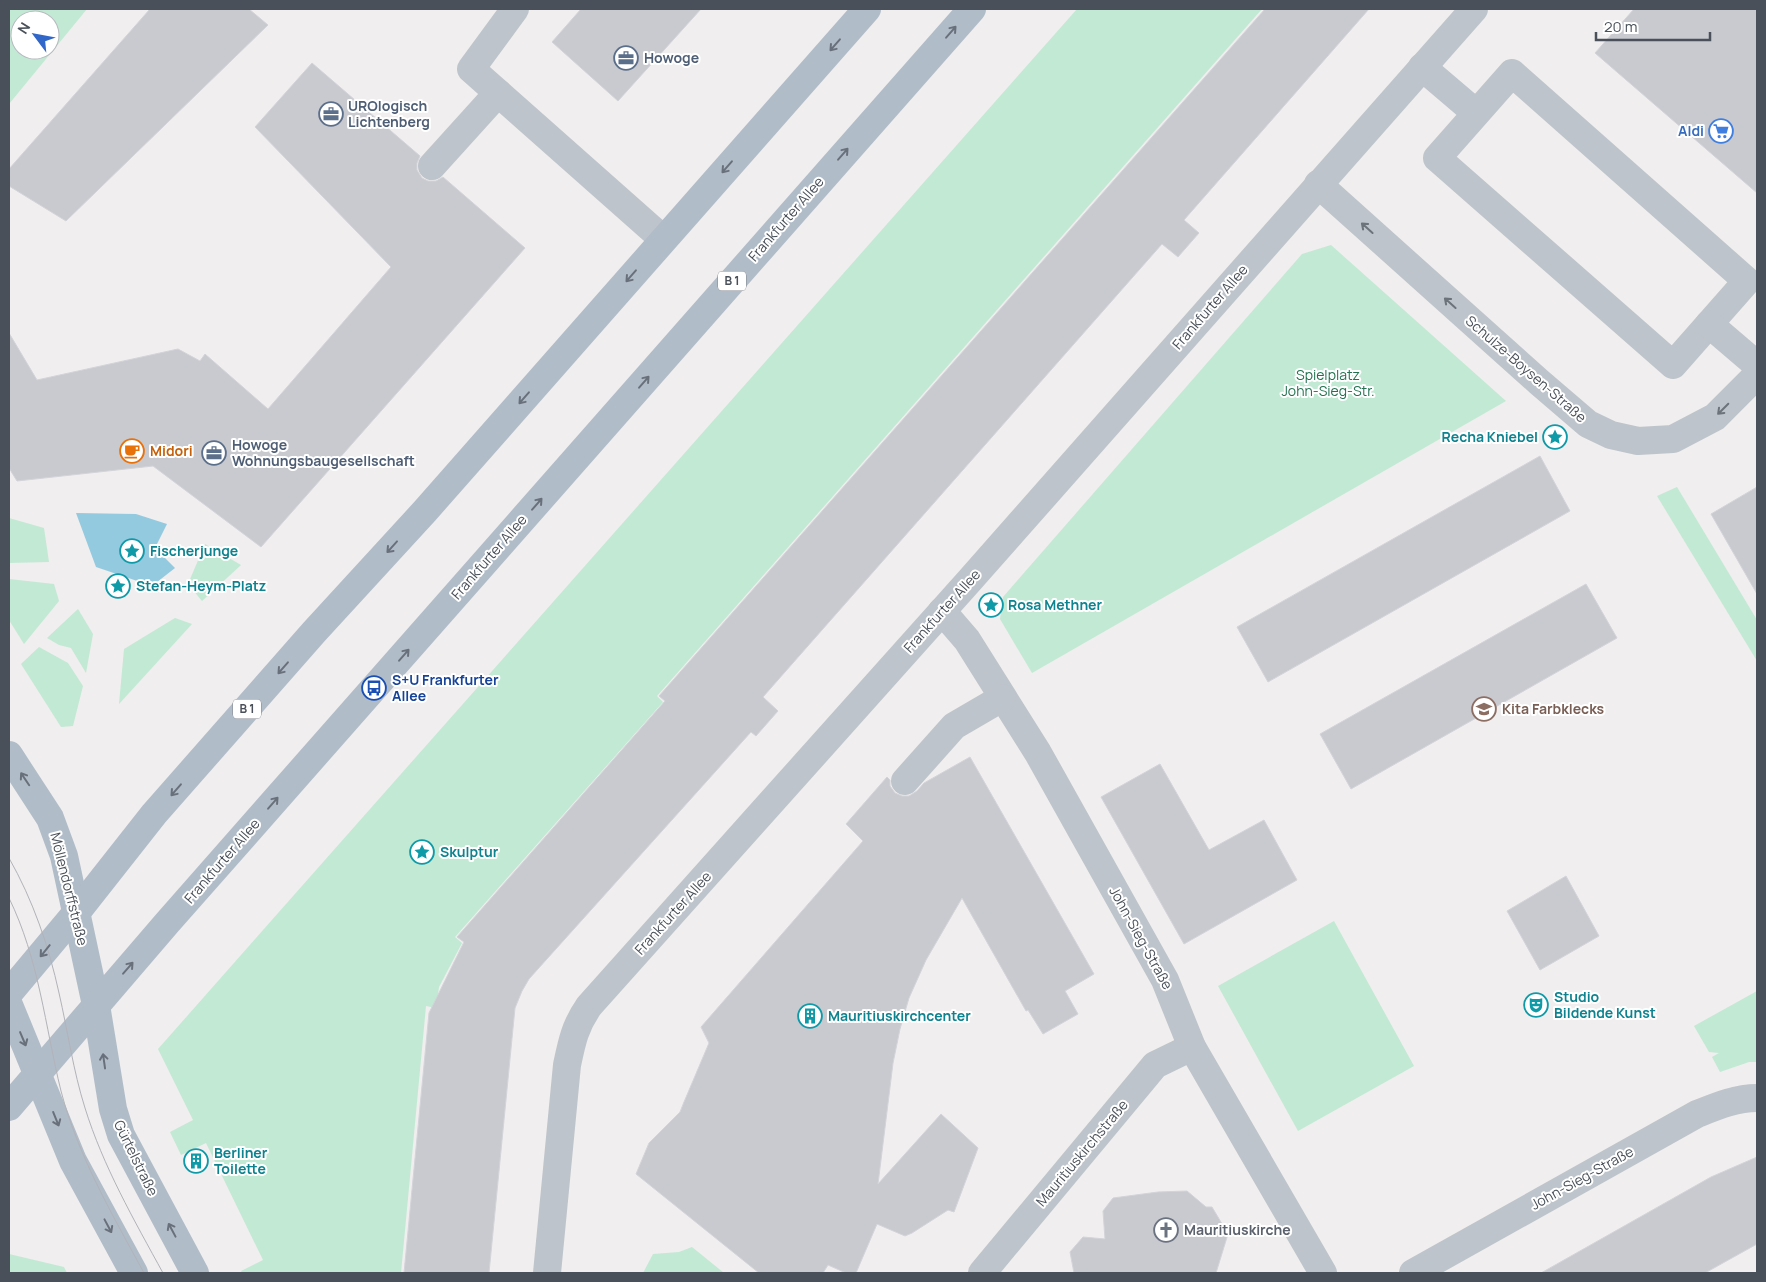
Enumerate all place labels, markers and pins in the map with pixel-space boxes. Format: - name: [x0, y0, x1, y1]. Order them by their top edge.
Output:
- office icon: Howoge: [613, 45, 639, 71]
- place label: Howoge: [644, 48, 699, 67]
- place label: UROlogisch Lichtenberg: [348, 96, 430, 131]
- office icon: UROlogisch Lichtenberg: [318, 101, 344, 127]
- supermarket icon: Aldi: [1708, 118, 1734, 144]
- place label: Aldi: [1678, 121, 1704, 140]
- place icon: Recha Kniebel: [1542, 424, 1568, 450]
- place label: Recha Kniebel: [1442, 427, 1538, 446]
- place label: Howoge Wohnungsbaugesellschaft: [232, 435, 415, 470]
- cafe icon: Midori: [119, 438, 145, 464]
- office icon: Howoge Wohnungsbaugesellschaft: [201, 440, 227, 466]
- place label: Midori: [150, 441, 193, 460]
- place icon: Fischerjunge: [119, 538, 145, 564]
- place label: Fischerjunge: [150, 541, 238, 560]
- place icon: Stefan-Heym-Platz: [105, 573, 131, 599]
- place label: Stefan-Heym-Platz: [136, 576, 266, 595]
- place icon: Rosa Methner: [978, 592, 1004, 618]
- place label: Rosa Methner: [1008, 595, 1102, 614]
- place label: S+U Frankfurter Allee: [392, 670, 499, 705]
- bus stop icon: S+U Frankfurter Allee: [361, 675, 387, 701]
- school or university icon: Kita Farbklecks: [1471, 696, 1497, 722]
- place label: Kita Farbklecks: [1502, 699, 1605, 718]
- place icon: Skulptur: [409, 839, 435, 865]
- place label: Skulptur: [440, 842, 499, 861]
- place label: Studio Bildende Kunst: [1554, 987, 1656, 1022]
- theatre icon: Studio Bildende Kunst: [1523, 992, 1549, 1018]
- building icon: Mauritiuskirchcenter: [797, 1003, 823, 1029]
- place label: Mauritiuskirchcenter: [828, 1006, 971, 1025]
- place label: Berliner Toilette: [214, 1143, 268, 1178]
- building icon: Berliner Toilette: [183, 1148, 209, 1174]
- church icon: Mauritiuskirche: [1153, 1217, 1179, 1243]
- place label: Mauritiuskirche: [1184, 1220, 1291, 1239]

